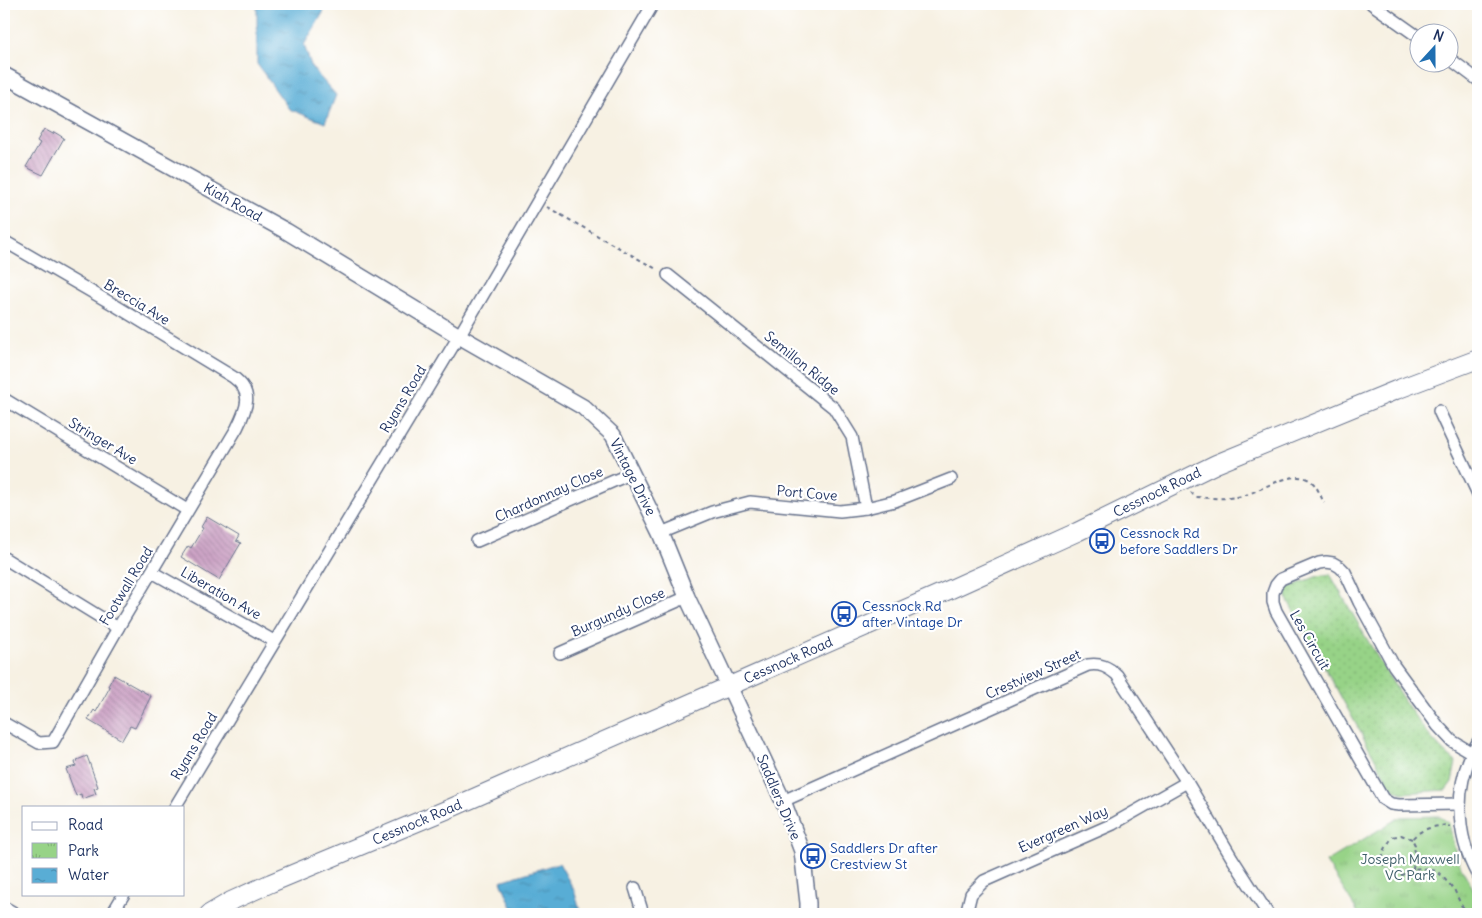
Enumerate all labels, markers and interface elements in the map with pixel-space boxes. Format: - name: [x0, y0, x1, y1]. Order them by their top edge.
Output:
- north arrow: [1410, 22, 1460, 72]
- text: N: [1431, 26, 1446, 46]
- street label: Kiah Road: [201, 179, 265, 225]
- street label: Breccia Ave: [101, 275, 173, 329]
- street label: Semillon Ridge: [761, 327, 843, 399]
- street label: Ryans Road: [376, 362, 430, 436]
- street label: Stringer Ave: [65, 413, 141, 469]
- street label: Vintage Drive: [606, 435, 660, 519]
- street label: Chardonnay Close: [492, 462, 606, 526]
- street label: Cessnock Road: [1110, 463, 1204, 521]
- street label: Port Cove: [776, 481, 838, 505]
- place label: Cessnock Rd before Saddlers Dr: [1120, 524, 1238, 558]
- bus stop icon: Cessnock Rd before Saddlers Dr: [1089, 528, 1115, 554]
- street label: Footwall Road: [95, 543, 157, 629]
- street label: Liberation Ave: [178, 563, 264, 623]
- street label: Burgundy Close: [568, 583, 668, 641]
- place label: Cessnock Rd after Vintage Dr: [862, 597, 963, 631]
- bus stop icon: Cessnock Rd after Vintage Dr: [831, 601, 857, 627]
- street label: Les Circuit: [1286, 607, 1334, 673]
- street label: Cessnock Road: [741, 632, 835, 688]
- street label: Crestview Street: [983, 645, 1084, 703]
- street label: Ryans Road: [167, 709, 221, 783]
- street label: Saddlers Drive: [753, 751, 805, 843]
- street label: Cessnock Road: [370, 795, 464, 849]
- street label: Evergreen Way: [1016, 801, 1110, 857]
- legend: [22, 806, 185, 896]
- text: Road: [68, 815, 103, 834]
- place label: Saddlers Dr after Crestview St: [830, 839, 938, 873]
- text: Park: [68, 841, 99, 860]
- bus stop icon: Saddlers Dr after Crestview St: [800, 843, 826, 869]
- park label: Joseph Maxwell VC Park: [1360, 850, 1460, 884]
- text: Water: [68, 865, 109, 884]

